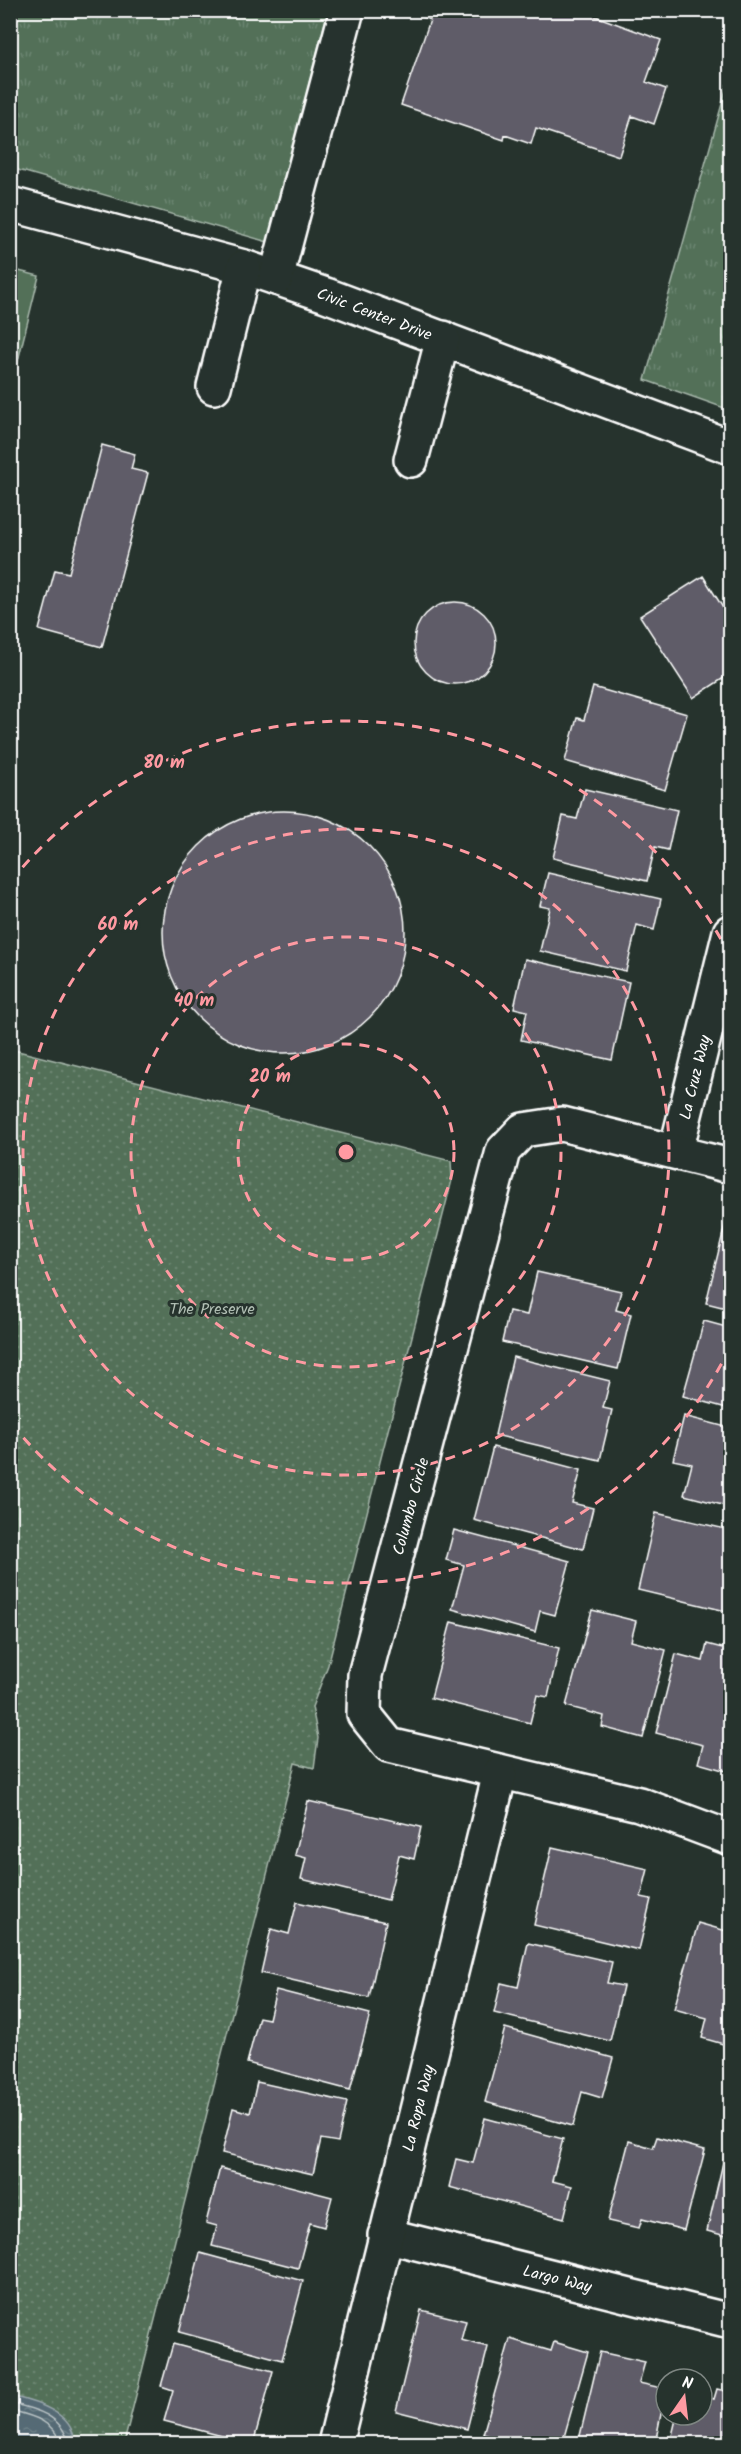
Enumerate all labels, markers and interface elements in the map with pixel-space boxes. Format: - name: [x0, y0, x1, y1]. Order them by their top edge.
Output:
- street label: Civic Center Drive: [313, 282, 435, 348]
- text: 80 m: [143, 749, 185, 778]
- text: 60 m: [98, 911, 139, 940]
- text: 40 m: [174, 987, 215, 1016]
- street label: La Cruz Way: [673, 1032, 718, 1122]
- text: 20 m: [249, 1063, 291, 1092]
- centre of rings: [336, 1142, 356, 1162]
- park label: The Preserve: [169, 1297, 255, 1322]
- street label: Columbo Circle: [386, 1455, 436, 1558]
- street label: La Ropa Way: [396, 2062, 442, 2154]
- street label: Largo Way: [520, 2259, 595, 2300]
- north arrow: [654, 2367, 714, 2427]
- text: N: [679, 2371, 695, 2397]

